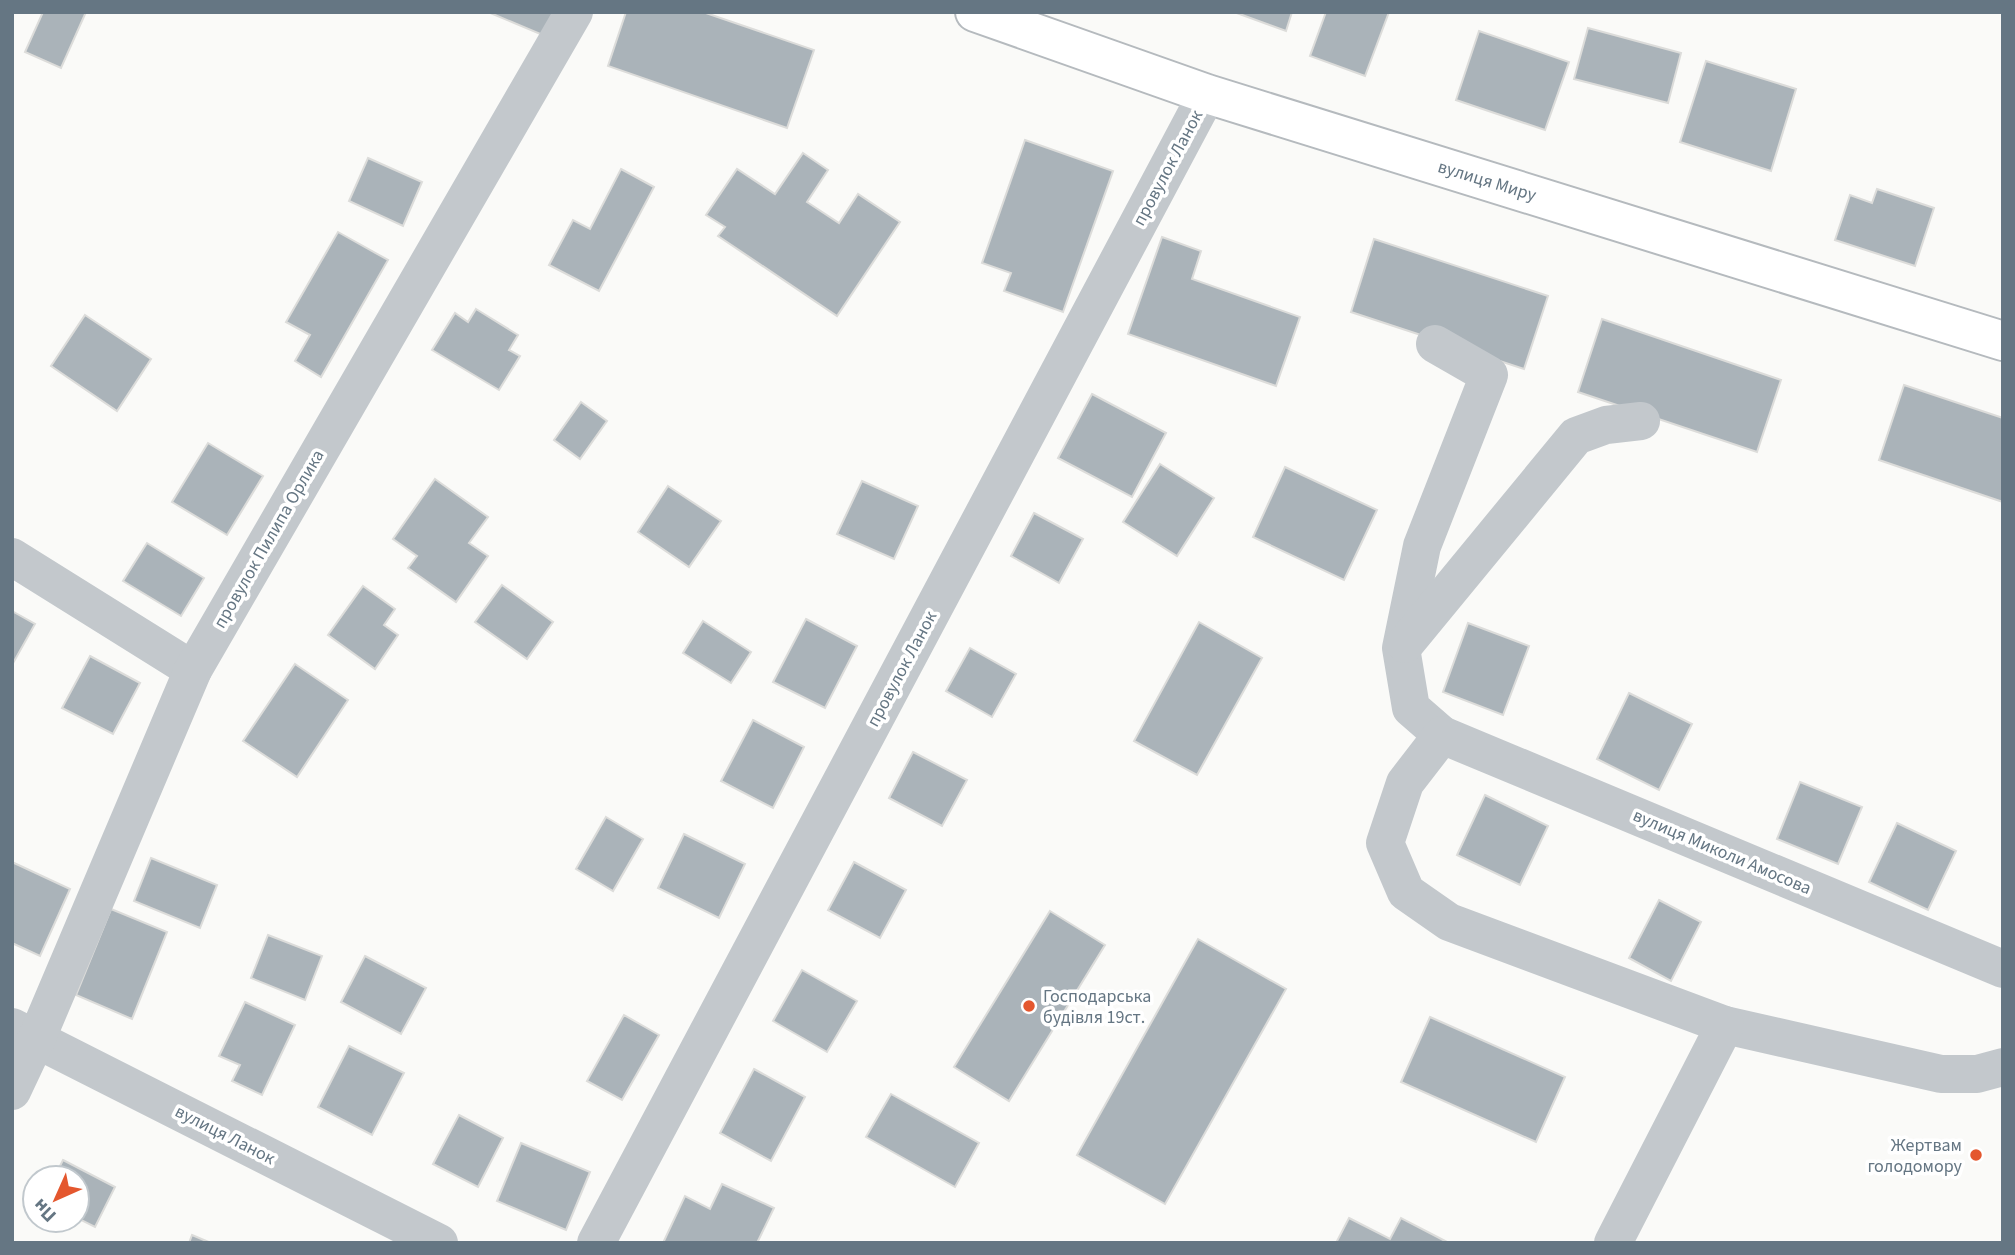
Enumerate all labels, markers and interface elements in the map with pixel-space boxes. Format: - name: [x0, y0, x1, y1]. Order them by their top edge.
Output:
- street label: провулок Ланок: [1127, 106, 1209, 230]
- street label: вулиця Миру: [1435, 154, 1540, 208]
- street label: провулок Пилипа Орлика: [208, 445, 330, 633]
- street label: провулок Ланок: [861, 607, 943, 731]
- street label: вулиця Миколи Амосова: [1629, 803, 1815, 901]
- place label: Господарська будівля 19ст.: [1043, 984, 1151, 1030]
- marker: Господарська будівля 19ст.: [1021, 998, 1037, 1014]
- street label: вулиця Ланок: [171, 1099, 279, 1171]
- place label: Жертвам голодомору: [1867, 1133, 1963, 1179]
- marker: Жертвам голодомору: [1968, 1147, 1984, 1163]
- north arrow: [21, 1164, 91, 1234]
- text: Пн: [27, 1192, 63, 1228]

